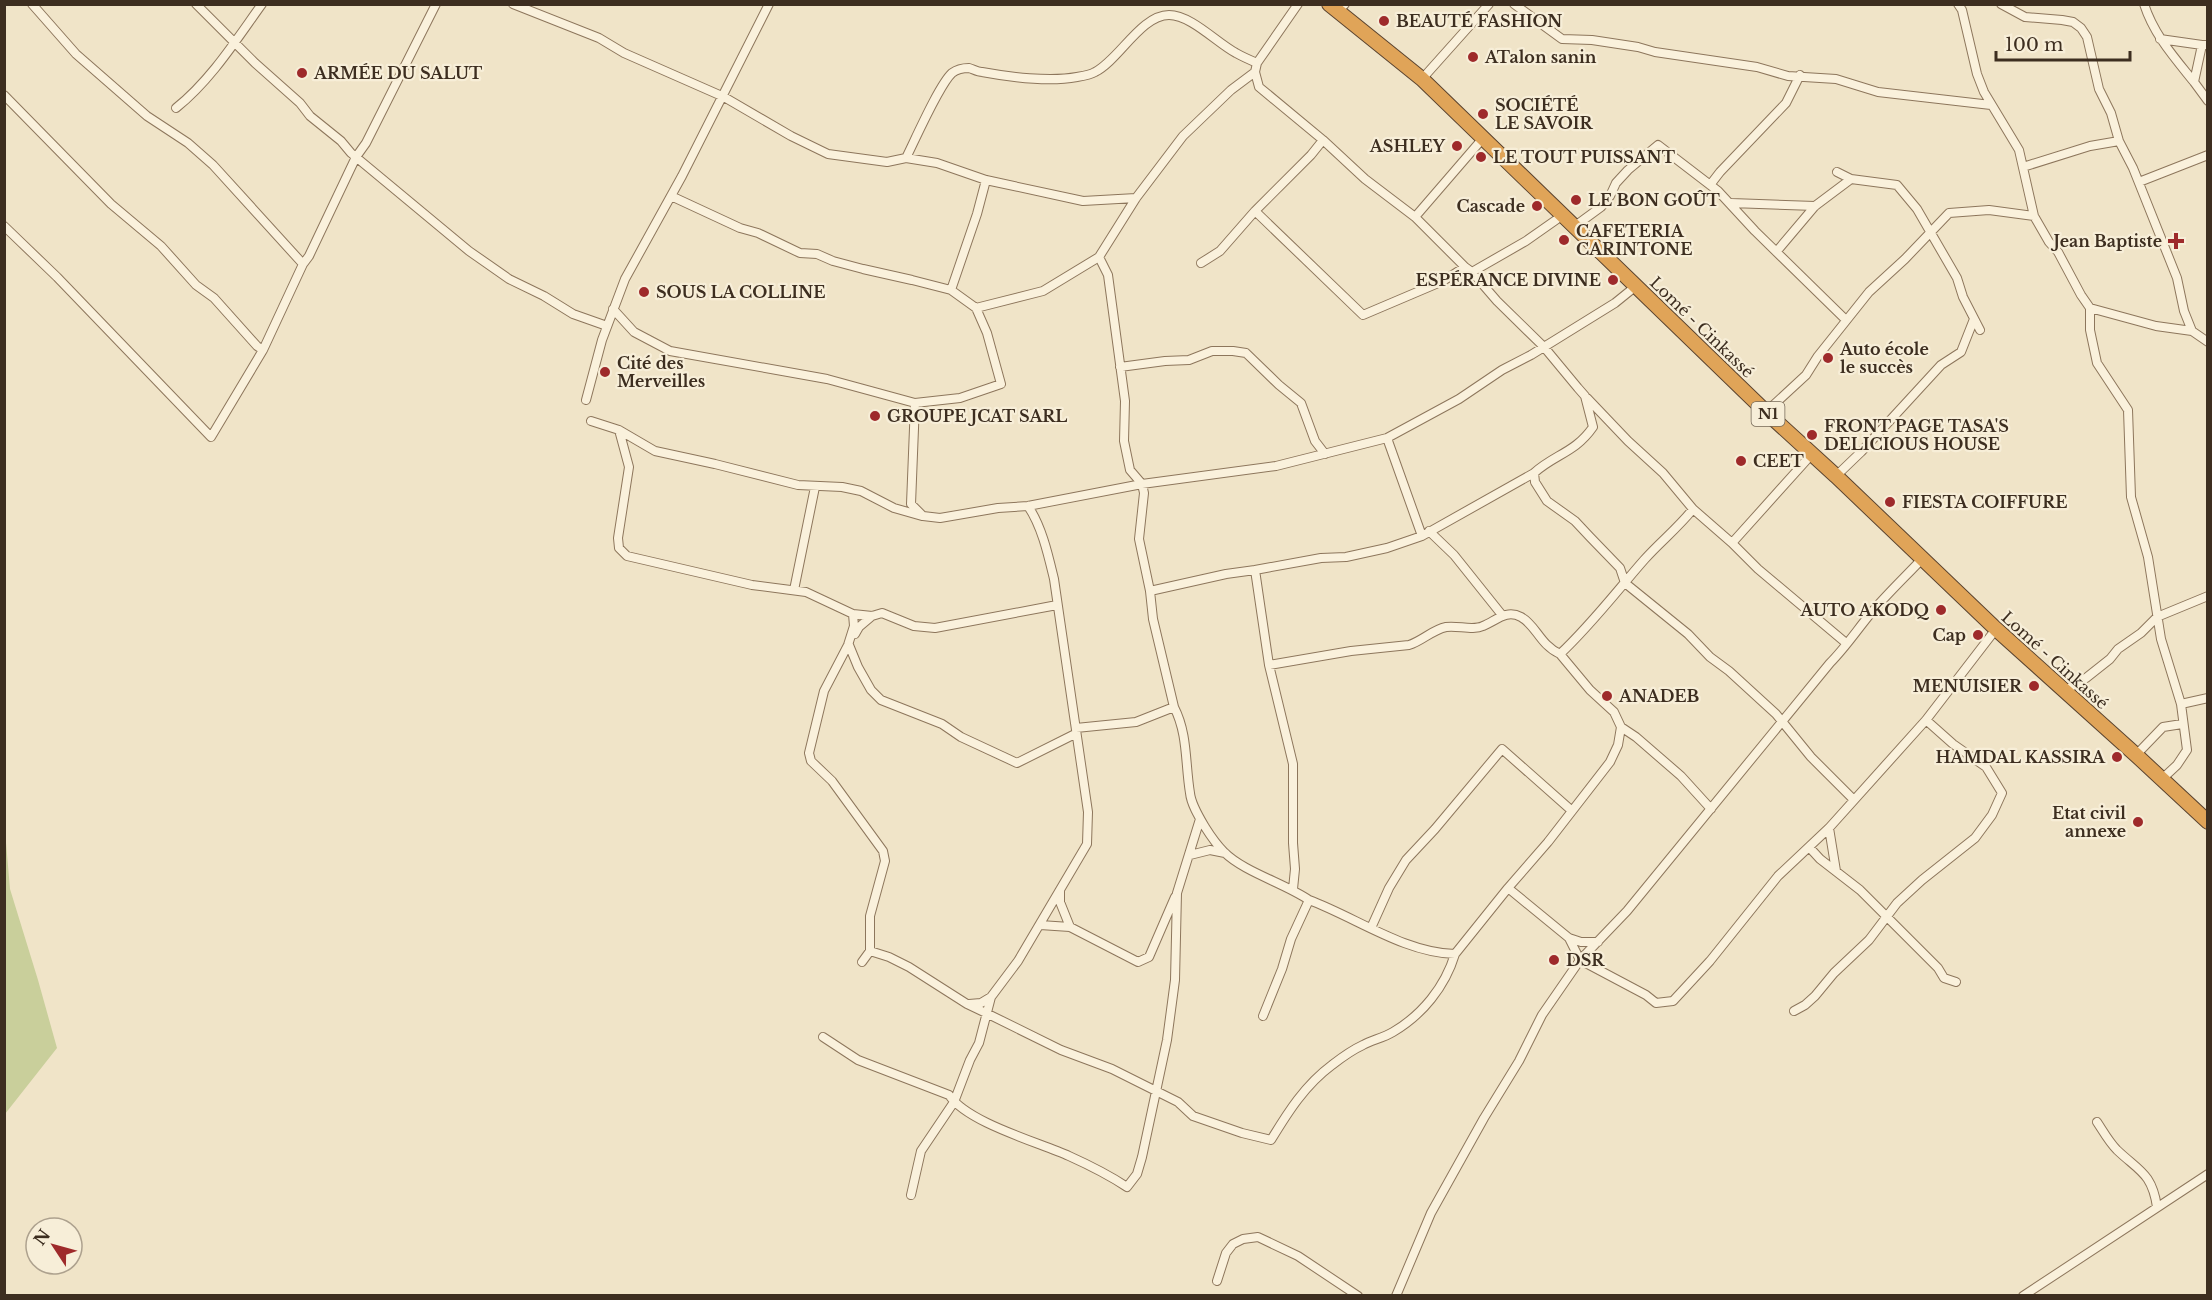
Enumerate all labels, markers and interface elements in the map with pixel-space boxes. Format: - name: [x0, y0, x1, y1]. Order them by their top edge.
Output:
- place label: BEAUTÉ FASHION: [1396, 11, 1562, 31]
- marker: BEAUTÉ FASHION: [1377, 14, 1391, 28]
- scale bar: [1996, 24, 2130, 62]
- text: 100 m: [2005, 34, 2063, 56]
- place label: ATalon sanin: [1484, 47, 1597, 67]
- marker: ATalon sanin: [1466, 50, 1480, 64]
- place label: ARMÉE DU SALUT: [313, 63, 483, 83]
- marker: ARMÉE DU SALUT: [295, 66, 309, 80]
- place label: SOCIÉTÉ LE SAVOIR: [1495, 95, 1594, 133]
- marker: SOCIÉTÉ LE SAVOIR: [1476, 107, 1490, 121]
- place label: ASHLEY: [1369, 136, 1446, 156]
- marker: ASHLEY: [1450, 139, 1464, 153]
- place label: LE TOUT PUISSANT: [1493, 147, 1676, 167]
- marker: LE TOUT PUISSANT: [1474, 150, 1488, 164]
- place label: LE BON GOÛT: [1588, 190, 1721, 210]
- marker: LE BON GOÛT: [1569, 193, 1583, 207]
- place label: Cascade: [1457, 196, 1525, 216]
- marker: Cascade: [1530, 199, 1544, 213]
- place label: CAFETERIA CARINTONE: [1576, 221, 1692, 259]
- place label: Jean Baptiste: [2050, 231, 2162, 251]
- marker: Jean Baptiste: [2167, 232, 2185, 250]
- marker: CAFETERIA CARINTONE: [1557, 233, 1571, 247]
- place label: ESPÉRANCE DIVINE: [1416, 270, 1601, 290]
- street label: Lomé - Cinkassé: [1646, 272, 1758, 382]
- marker: ESPÉRANCE DIVINE: [1606, 273, 1620, 287]
- place label: SOUS LA COLLINE: [656, 282, 825, 302]
- marker: SOUS LA COLLINE: [637, 285, 651, 299]
- place label: Auto école le succès: [1839, 339, 1929, 377]
- marker: Auto école le succès: [1821, 351, 1835, 365]
- place label: Cité des Merveilles: [617, 353, 705, 391]
- marker: Cité des Merveilles: [598, 365, 612, 379]
- road number: N1: [1752, 402, 1784, 426]
- place label: GROUPE JCAT SARL: [887, 406, 1067, 426]
- marker: GROUPE JCAT SARL: [868, 409, 882, 423]
- place label: FRONT PAGE TASA'S DELICIOUS HOUSE: [1824, 416, 2009, 454]
- marker: FRONT PAGE TASA'S DELICIOUS HOUSE: [1805, 428, 1819, 442]
- place label: CEET: [1753, 451, 1805, 471]
- marker: CEET: [1734, 454, 1748, 468]
- place label: FIESTA COIFFURE: [1902, 492, 2067, 512]
- marker: FIESTA COIFFURE: [1883, 495, 1897, 509]
- place label: AUTO AKODQ: [1800, 600, 1930, 620]
- marker: AUTO AKODQ: [1934, 603, 1948, 617]
- street label: Lomé - Cinkassé: [1997, 607, 2113, 713]
- place label: Cap: [1932, 625, 1966, 645]
- marker: Cap: [1971, 628, 1985, 642]
- place label: MENUISIER: [1913, 676, 2023, 696]
- marker: MENUISIER: [2027, 679, 2041, 693]
- place label: ANADEB: [1618, 686, 1699, 706]
- marker: ANADEB: [1600, 689, 1614, 703]
- place label: HAMDAL KASSIRA: [1935, 747, 2106, 767]
- marker: HAMDAL KASSIRA: [2110, 750, 2124, 764]
- place label: Etat civil annexe: [2052, 803, 2126, 841]
- marker: Etat civil annexe: [2131, 815, 2145, 829]
- place label: DSR: [1566, 950, 1605, 970]
- marker: DSR: [1547, 953, 1561, 967]
- north arrow: [24, 1216, 84, 1276]
- text: N: [29, 1225, 54, 1249]

